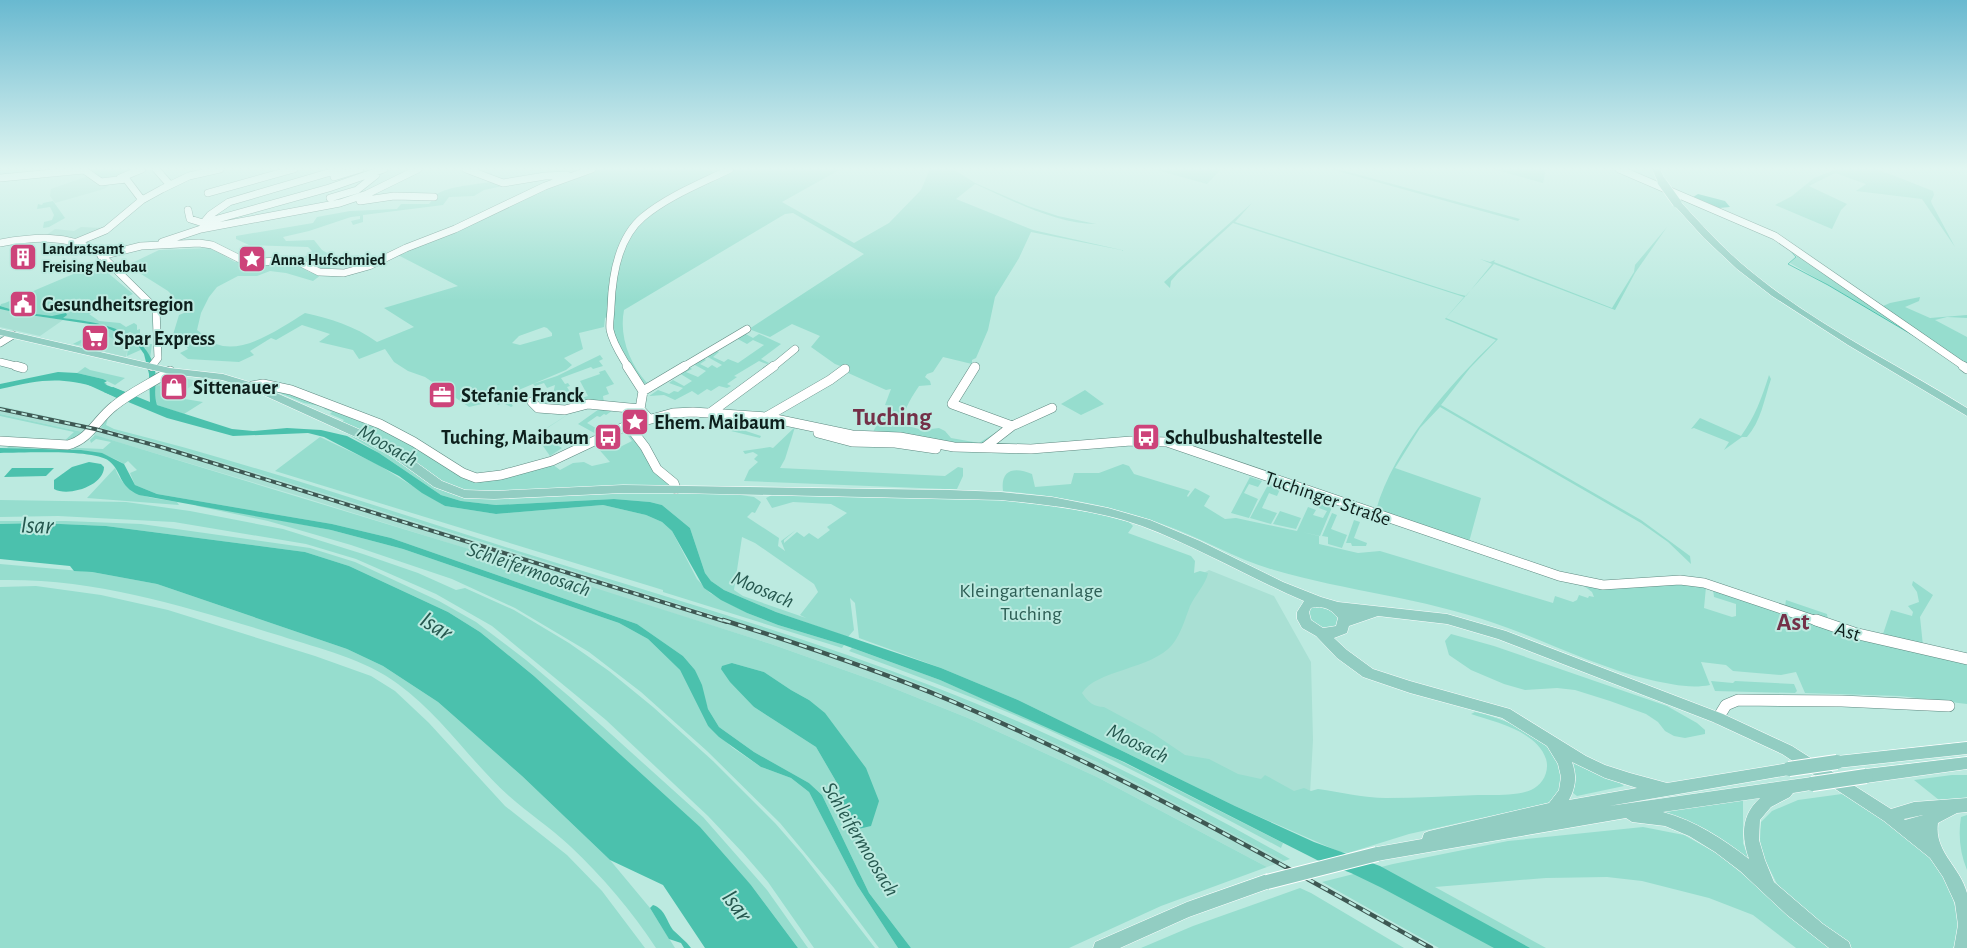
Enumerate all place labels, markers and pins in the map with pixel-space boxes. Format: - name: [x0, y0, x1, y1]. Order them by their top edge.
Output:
- place label: Landratsamt Freising Neubau: [42, 241, 147, 275]
- building icon: Landratsamt Freising Neubau: [8, 242, 38, 272]
- place icon: Anna Hufschmied: [237, 244, 267, 274]
- place label: Anna Hufschmied: [271, 252, 386, 268]
- public building icon: Gesundheitsregion: [8, 289, 38, 319]
- place label: Gesundheitsregion: [42, 295, 194, 315]
- supermarket icon: Spar Express: [80, 323, 110, 353]
- place label: Spar Express: [114, 329, 216, 349]
- shop icon: Sittenauer: [159, 372, 189, 402]
- place label: Sittenauer: [193, 378, 278, 398]
- office icon: Stefanie Franck: [427, 380, 457, 410]
- place label: Stefanie Franck: [461, 386, 584, 406]
- place icon: Ehem. Maibaum: [620, 407, 650, 437]
- place label: Ehem. Maibaum: [654, 413, 785, 433]
- bus stop icon: Tuching, Maibaum: [593, 422, 623, 452]
- bus stop icon: Schulbushaltestelle: [1131, 422, 1161, 452]
- place label: Tuching, Maibaum: [441, 428, 589, 448]
- place label: Schulbushaltestelle: [1165, 428, 1322, 448]

